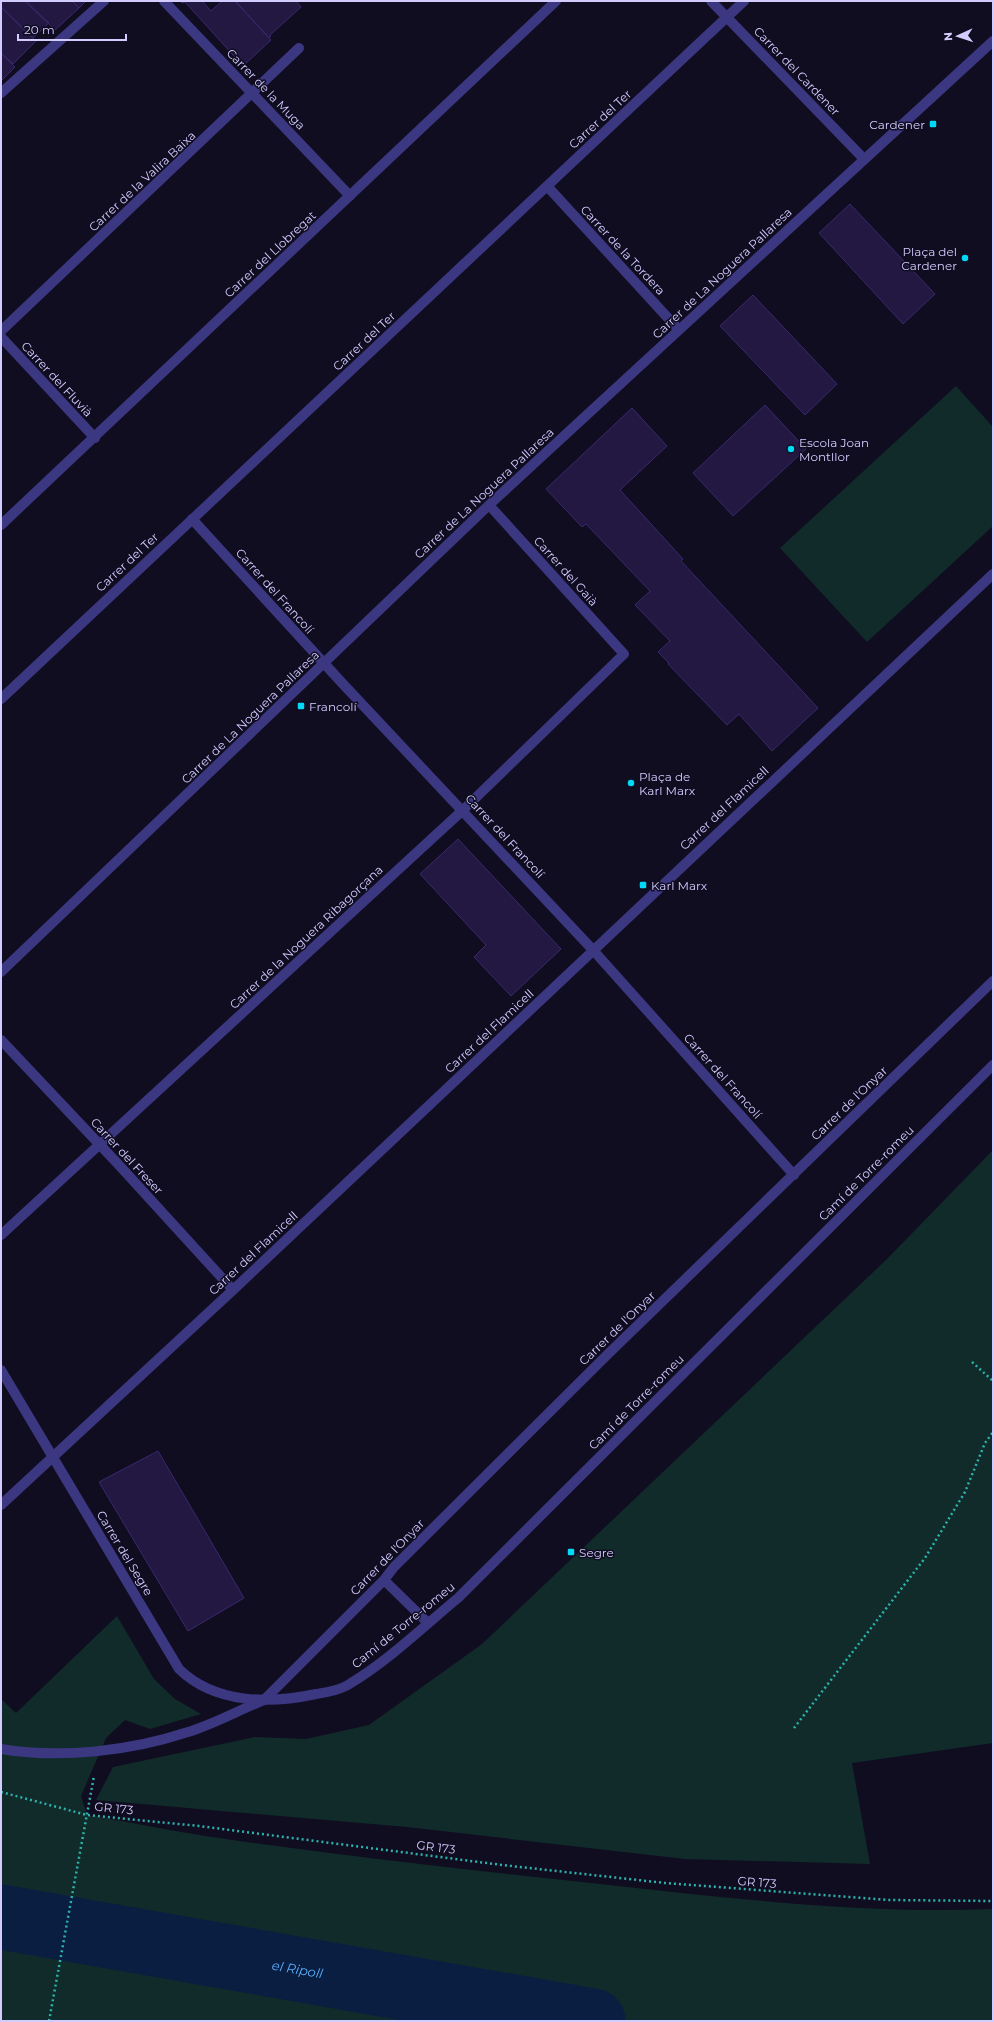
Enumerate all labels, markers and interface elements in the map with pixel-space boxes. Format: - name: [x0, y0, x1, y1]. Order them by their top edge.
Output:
- scale bar: [18, 16, 126, 42]
- north arrow: [938, 16, 978, 56]
- text: 20 m: [24, 22, 55, 37]
- street label: Carrer del Cardener: [751, 24, 843, 119]
- text: N: [941, 32, 955, 41]
- street label: Carrer de la Muga: [223, 45, 309, 133]
- street label: Carrer del Ter: [566, 86, 635, 152]
- place label: Cardener: [869, 117, 925, 132]
- marker: Cardener: [928, 119, 938, 129]
- street label: Carrer de la Valira Baixa: [85, 128, 199, 234]
- street label: Carrer de la Tordera: [578, 202, 668, 298]
- street label: Carrer de La Noguera Pallaresa: [649, 204, 795, 342]
- street label: Carrer del Llobregat: [221, 208, 319, 300]
- place label: Plaça del Cardener: [901, 244, 957, 273]
- marker: Plaça del Cardener: [960, 253, 970, 263]
- street label: Carrer del Ter: [330, 308, 399, 374]
- street label: Carrer del Fluvià: [18, 338, 96, 420]
- street label: Carrer de La Noguera Pallaresa: [411, 424, 557, 562]
- place label: Escola Joan Montllor: [799, 435, 869, 464]
- marker: Escola Joan Montllor: [786, 444, 796, 454]
- street label: Carrer del Ter: [93, 529, 162, 595]
- street label: Carrer del Gaià: [531, 533, 601, 609]
- street label: Carrer del Francolí: [233, 545, 318, 637]
- street label: Carrer de La Noguera Pallaresa: [178, 647, 322, 787]
- place label: Francolí: [309, 699, 357, 714]
- marker: Francolí: [296, 701, 306, 711]
- street label: Carrer del Flamicell: [676, 763, 772, 853]
- place label: Plaça de Karl Marx: [639, 769, 696, 798]
- marker: Plaça de Karl Marx: [626, 778, 636, 788]
- street label: Carrer del Francolí: [462, 791, 548, 882]
- street label: Carrer de la Noguera Ribagorçana: [226, 862, 386, 1012]
- place label: Karl Marx: [651, 878, 708, 893]
- marker: Karl Marx: [638, 880, 648, 890]
- street label: Carrer del Flamicell: [441, 986, 537, 1076]
- street label: Carrer del Francolí: [681, 1030, 766, 1122]
- street label: Carrer de l'Onyar: [808, 1063, 890, 1143]
- street label: Carrer del Freser: [88, 1115, 166, 1198]
- street label: Camí de Torre-romeu: [815, 1122, 917, 1224]
- street label: Carrer del Flamicell: [205, 1208, 301, 1298]
- street label: Carrer de l'Onyar: [576, 1288, 658, 1368]
- street label: Camí de Torre-romeu: [585, 1351, 687, 1453]
- street label: Carrer del Segre: [94, 1508, 156, 1598]
- street label: Carrer de l'Onyar: [347, 1516, 427, 1598]
- place label: Segre: [579, 1545, 614, 1560]
- marker: Segre: [566, 1547, 576, 1557]
- street label: Camí de Torre-romeu: [348, 1579, 458, 1671]
- street label: GR 173: [94, 1798, 134, 1818]
- street label: GR 173: [416, 1837, 457, 1857]
- street label: GR 173: [737, 1873, 777, 1891]
- water label: el Ripoll: [271, 1957, 325, 1982]

